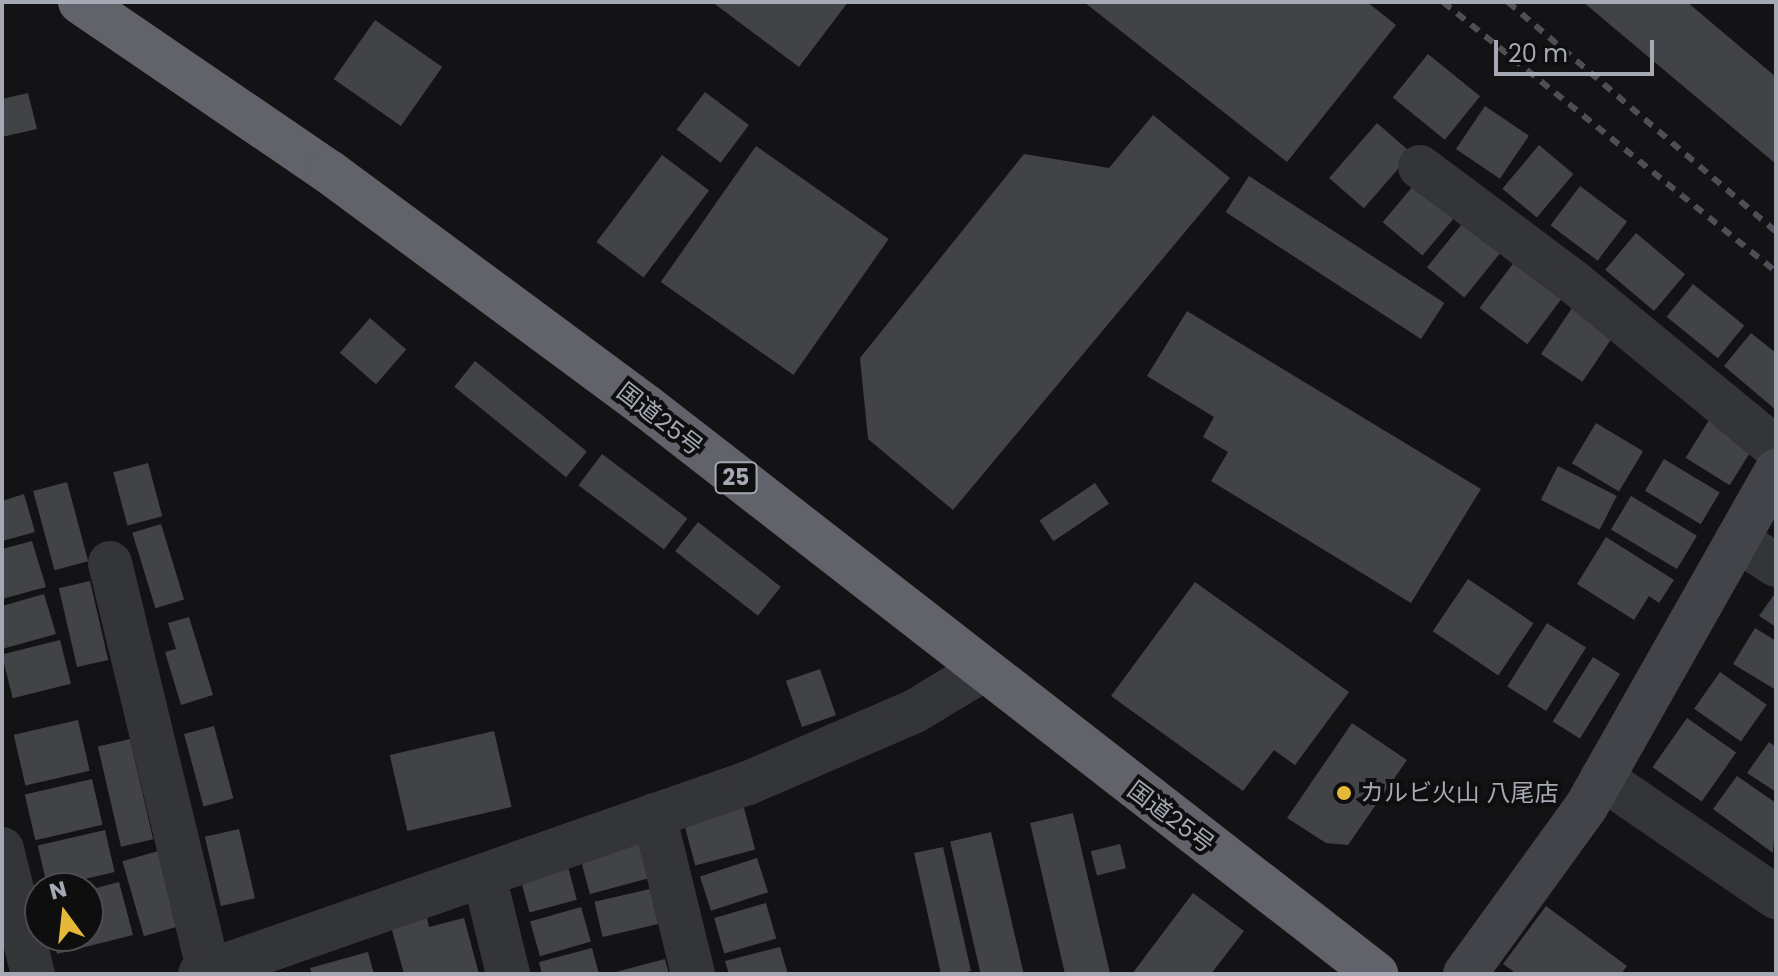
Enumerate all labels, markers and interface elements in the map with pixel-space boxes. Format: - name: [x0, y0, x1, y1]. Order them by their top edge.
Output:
- scale bar: [1498, 24, 1658, 74]
- text: 20 m: [1508, 37, 1568, 70]
- street label: 国道25号: [611, 377, 709, 461]
- road number: 25: [714, 460, 758, 496]
- street label: 国道25号: [1122, 775, 1220, 859]
- place label: カルビ火山 八尾店: [1360, 779, 1558, 807]
- marker: カルビ火山 八尾店: [1335, 784, 1353, 802]
- north arrow: [24, 872, 104, 952]
- text: N: [46, 873, 70, 907]

